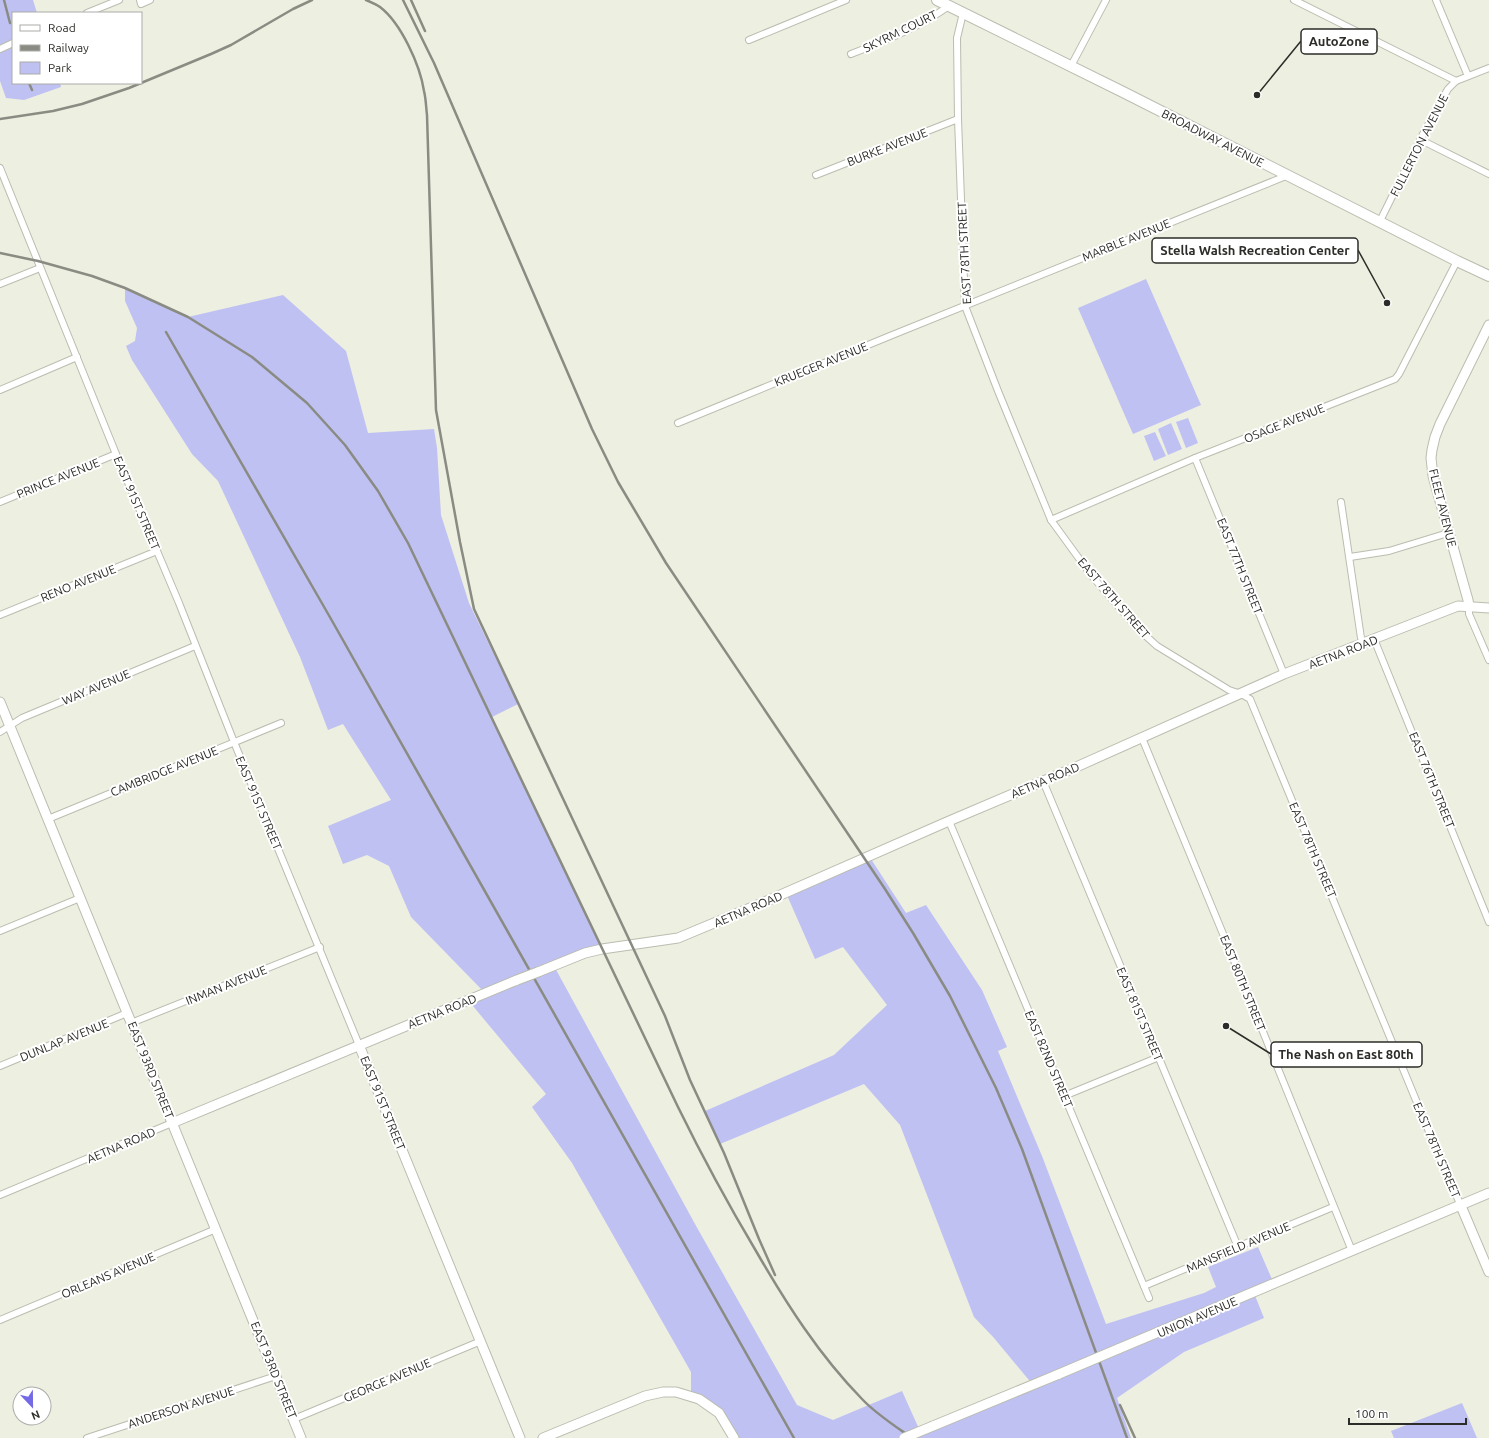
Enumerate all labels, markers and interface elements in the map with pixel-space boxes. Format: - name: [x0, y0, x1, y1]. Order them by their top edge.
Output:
- street label: SKYRM COURT: [861, 7, 939, 54]
- legend: [12, 12, 142, 84]
- text: Road: [48, 21, 76, 34]
- callout: AutoZone: [1301, 29, 1377, 54]
- text: AutoZone: [1309, 34, 1369, 48]
- text: Railway: [48, 41, 89, 54]
- text: Park: [48, 61, 72, 74]
- street label: FULLERTON AVENUE: [1388, 91, 1451, 198]
- street label: BROADWAY AVENUE: [1160, 107, 1267, 170]
- street label: BURKE AVENUE: [845, 126, 929, 168]
- street label: EAST 78TH STREET: [955, 201, 973, 305]
- street label: MARBLE AVENUE: [1080, 216, 1172, 264]
- callout: Stella Walsh Recreation Center: [1152, 238, 1358, 263]
- text: Stella Walsh Recreation Center: [1160, 243, 1350, 257]
- street label: KRUEGER AVENUE: [772, 339, 870, 389]
- street label: OSAGE AVENUE: [1242, 401, 1326, 445]
- street label: EAST 91ST STREET: [111, 454, 163, 552]
- street label: PRINCE AVENUE: [15, 455, 102, 501]
- street label: FLEET AVENUE: [1427, 467, 1459, 549]
- street label: EAST 77TH STREET: [1215, 516, 1265, 616]
- street label: EAST 78TH STREET: [1075, 555, 1153, 641]
- street label: RENO AVENUE: [39, 562, 118, 604]
- street label: AETNA ROAD: [1306, 633, 1380, 671]
- street label: WAY AVENUE: [60, 667, 132, 707]
- street label: EAST 76TH STREET: [1407, 730, 1457, 830]
- street label: CAMBRIDGE AVENUE: [108, 743, 220, 799]
- street label: EAST 91ST STREET: [233, 754, 285, 852]
- street label: AETNA ROAD: [1009, 760, 1081, 800]
- street label: EAST 78TH STREET: [1287, 800, 1339, 900]
- street label: AETNA ROAD: [712, 889, 784, 929]
- street label: EAST 80TH STREET: [1218, 933, 1268, 1033]
- street label: INMAN AVENUE: [184, 963, 269, 1007]
- street label: EAST 81ST STREET: [1114, 965, 1166, 1063]
- street label: AETNA ROAD: [406, 991, 478, 1031]
- street label: EAST 82ND STREET: [1023, 1008, 1076, 1110]
- street label: DUNLAP AVENUE: [18, 1016, 110, 1064]
- street label: EAST 93RD STREET: [126, 1020, 177, 1121]
- callout: The Nash on East 80th: [1271, 1042, 1422, 1067]
- text: The Nash on East 80th: [1278, 1047, 1414, 1061]
- street label: EAST 91ST STREET: [358, 1054, 408, 1152]
- street label: EAST 78TH STREET: [1411, 1100, 1463, 1200]
- street label: AETNA ROAD: [85, 1125, 157, 1165]
- street label: MANSFIELD AVENUE: [1184, 1219, 1292, 1275]
- street label: ORLEANS AVENUE: [59, 1249, 157, 1301]
- street label: UNION AVENUE: [1155, 1294, 1239, 1340]
- street label: EAST 93RD STREET: [249, 1320, 300, 1421]
- street label: GEORGE AVENUE: [341, 1356, 433, 1404]
- street label: ANDERSON AVENUE: [126, 1384, 236, 1430]
- north arrow: [12, 1386, 52, 1426]
- scale bar: [1349, 1400, 1466, 1426]
- text: 100 m: [1355, 1407, 1388, 1420]
- text: N: [30, 1408, 42, 1422]

